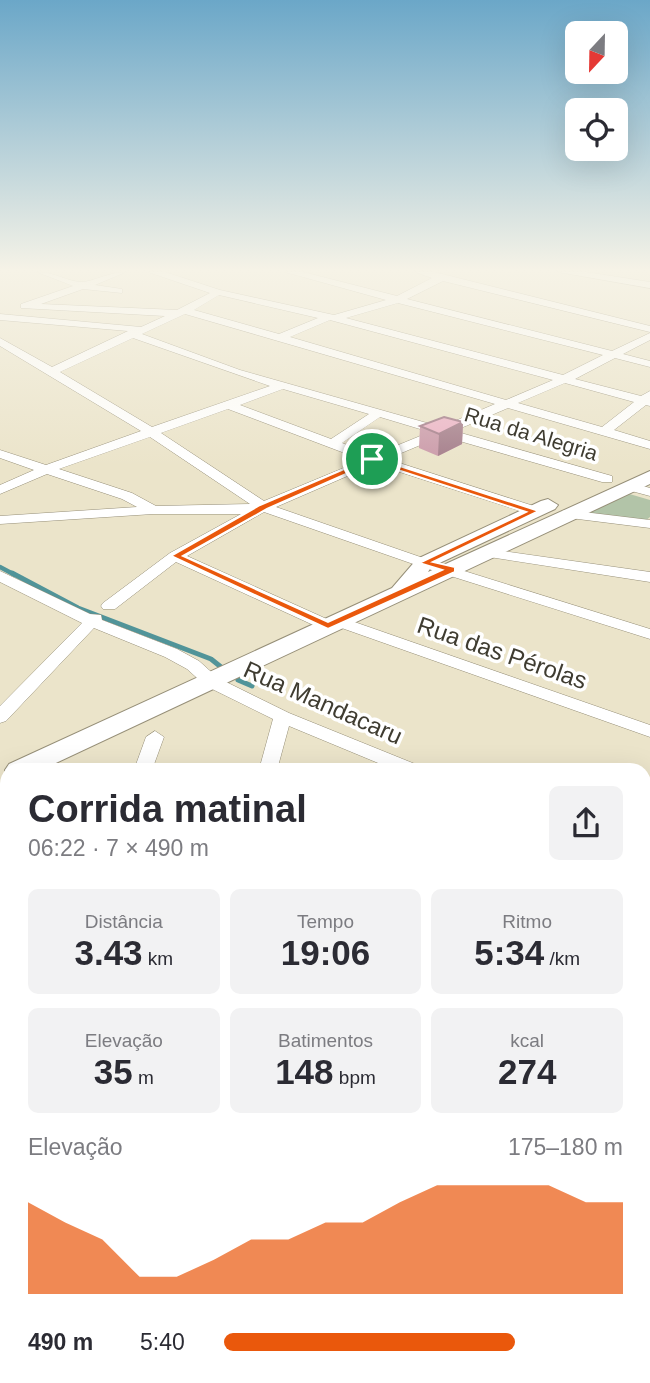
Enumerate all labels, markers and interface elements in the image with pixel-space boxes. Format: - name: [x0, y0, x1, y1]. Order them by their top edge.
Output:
- north arrow: [565, 21, 628, 84]
- map controls: [565, 21, 628, 161]
- button: locate: [565, 98, 628, 161]
- street label: Rua da Alegria: [462, 402, 601, 465]
- pin: [342, 429, 402, 489]
- icon: arrive: [353, 440, 391, 478]
- street label: Rua das Pérolas: [414, 611, 590, 694]
- street label: Rua Mandacaru: [240, 655, 407, 750]
- button: share: [549, 786, 623, 860]
- text: Corrida matinal: [28, 788, 307, 830]
- text: 06:22 · 7 × 490 m: [28, 835, 209, 861]
- text: Distância: [85, 911, 163, 932]
- text: Tempo: [297, 911, 354, 932]
- text: Ritmo: [502, 911, 552, 932]
- text: 3.43: [74, 933, 143, 972]
- text: 19:06: [281, 933, 370, 972]
- text: 5:34: [474, 933, 544, 972]
- text: km: [143, 948, 173, 969]
- text: /km: [544, 948, 580, 969]
- text: Elevação: [85, 1030, 163, 1051]
- text: Batimentos: [278, 1030, 373, 1051]
- text: kcal: [510, 1030, 544, 1051]
- text: 35: [94, 1052, 133, 1091]
- text: 148: [275, 1052, 334, 1091]
- text: 274: [498, 1052, 556, 1091]
- text: m: [133, 1067, 154, 1088]
- text: bpm: [334, 1067, 376, 1088]
- text: Elevação: [28, 1134, 123, 1160]
- text: 175–180 m: [508, 1134, 623, 1160]
- text: 490 m: [28, 1329, 93, 1355]
- text: 5:40: [140, 1329, 185, 1355]

